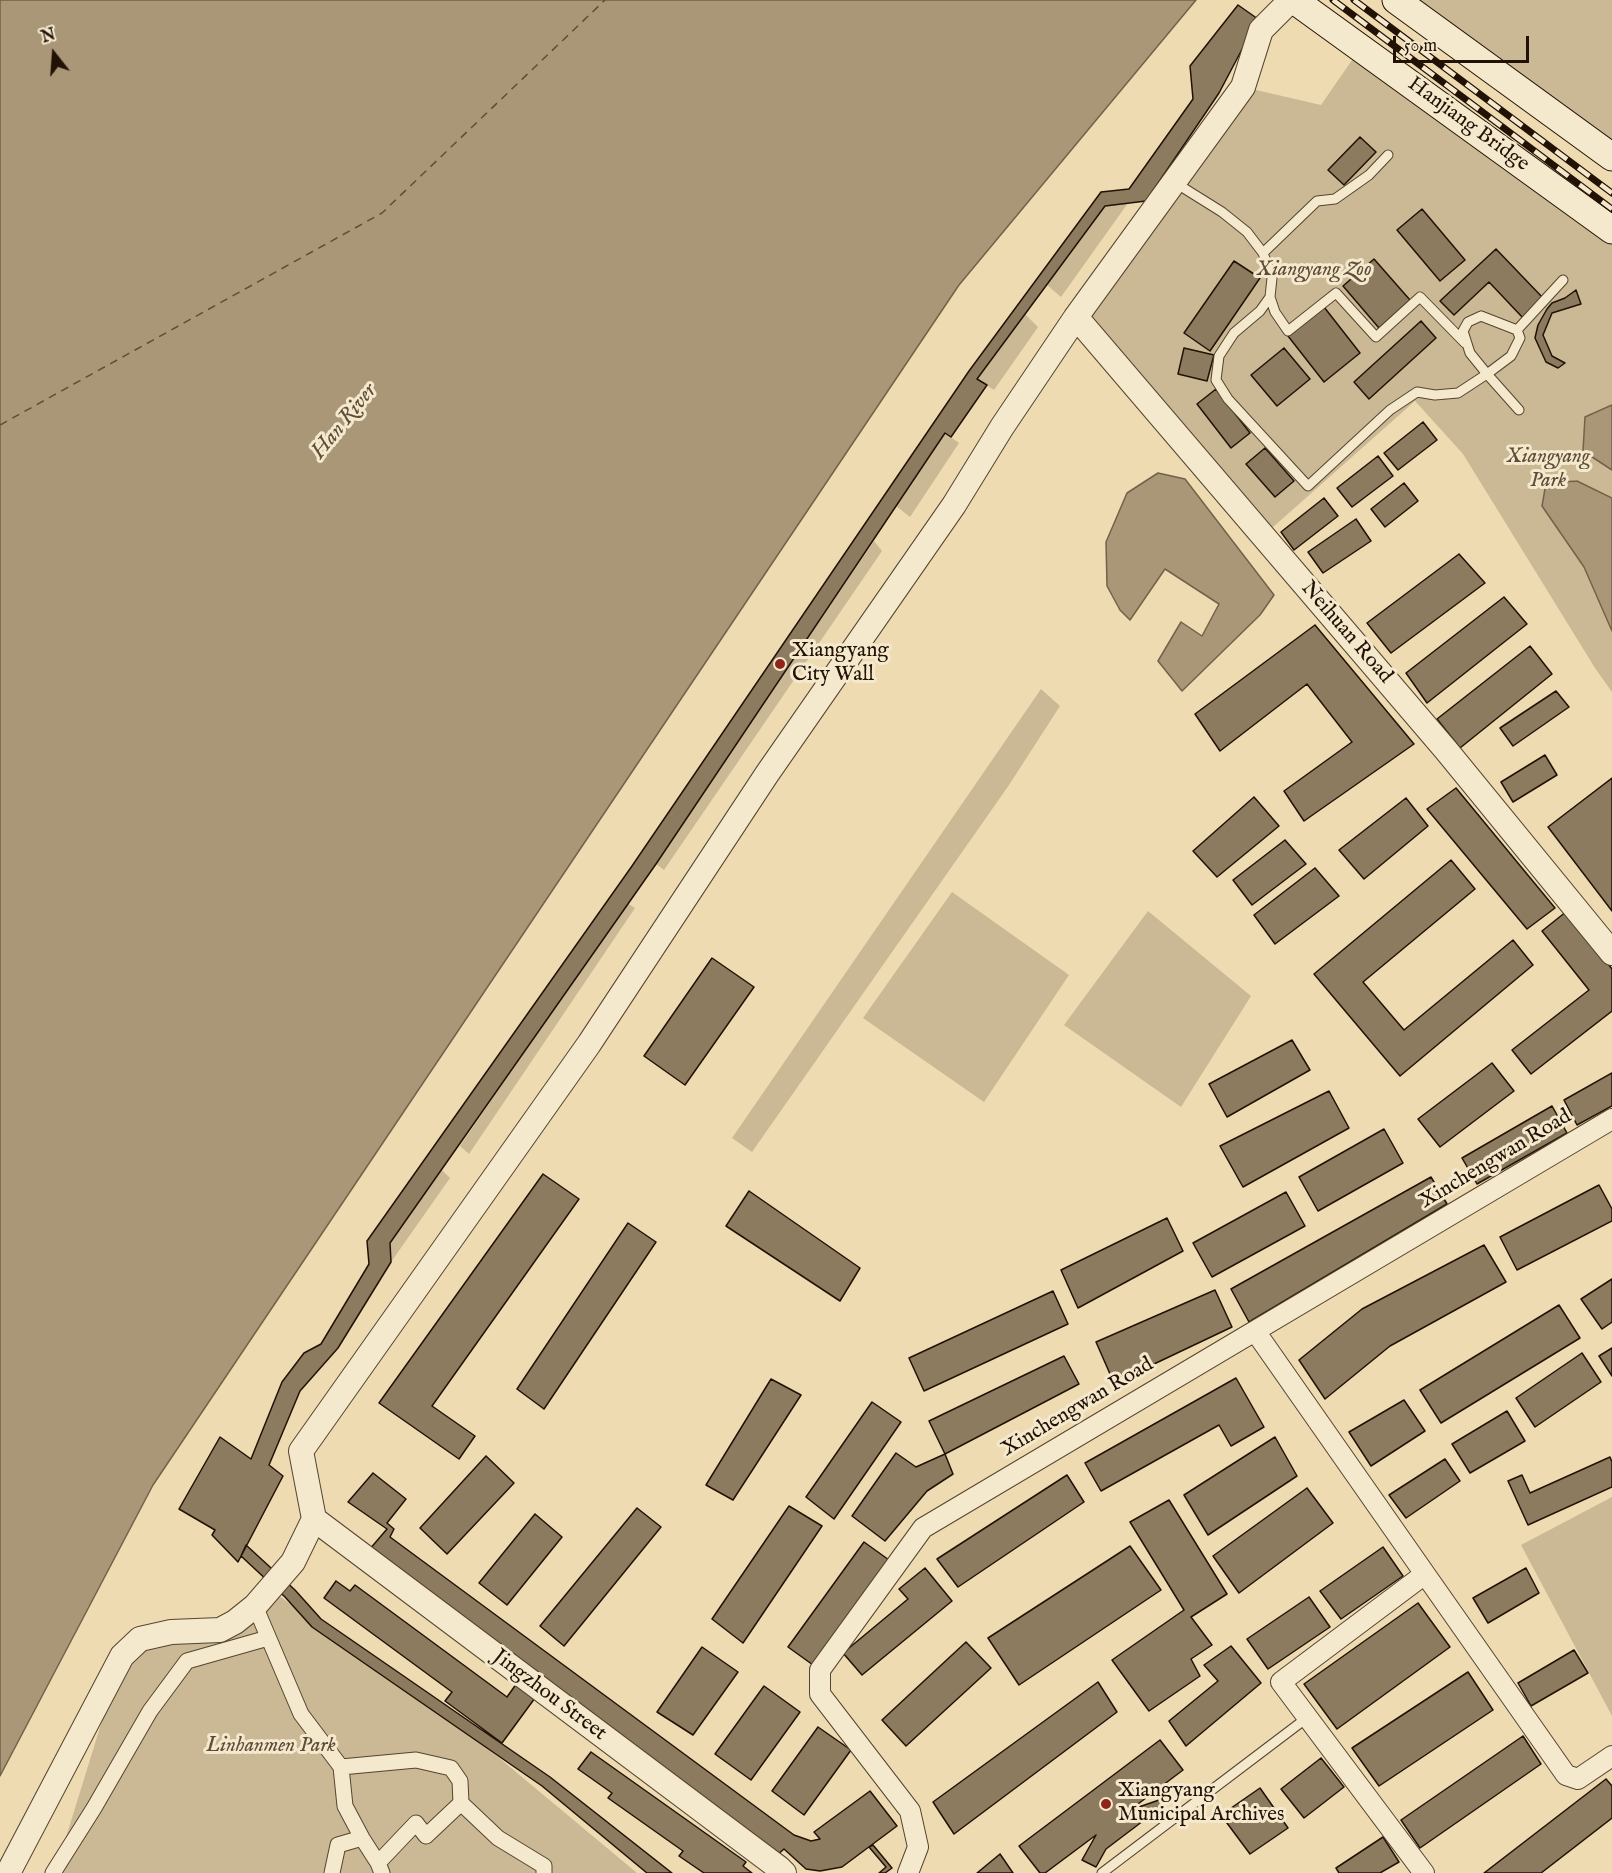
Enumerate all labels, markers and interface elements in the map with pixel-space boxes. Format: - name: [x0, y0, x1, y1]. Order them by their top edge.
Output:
- north arrow: [24, 24, 84, 84]
- scale bar: [1396, 24, 1532, 62]
- text: N: [39, 25, 58, 48]
- text: 50 m: [1404, 35, 1437, 58]
- street label: Hanjiang Bridge: [1402, 72, 1534, 178]
- park label: Xiangyang Zoo: [1256, 258, 1372, 284]
- water label: Han River: [307, 379, 383, 465]
- park label: Xiangyang Park: [1506, 445, 1590, 495]
- street label: Neihuan Road: [1295, 577, 1397, 689]
- place label: Xiangyang City Wall: [792, 639, 889, 689]
- marker: Xiangyang City Wall: [773, 657, 787, 671]
- street label: Xinchengwan Road: [1416, 1105, 1576, 1215]
- street label: Xinchengwan Road: [998, 1353, 1158, 1463]
- street label: Jingzhou Street: [487, 1645, 611, 1747]
- park label: Linhanmen Park: [206, 1734, 336, 1760]
- place label: Xiangyang Municipal Archives: [1118, 1779, 1284, 1829]
- marker: Xiangyang Municipal Archives: [1099, 1797, 1113, 1811]

